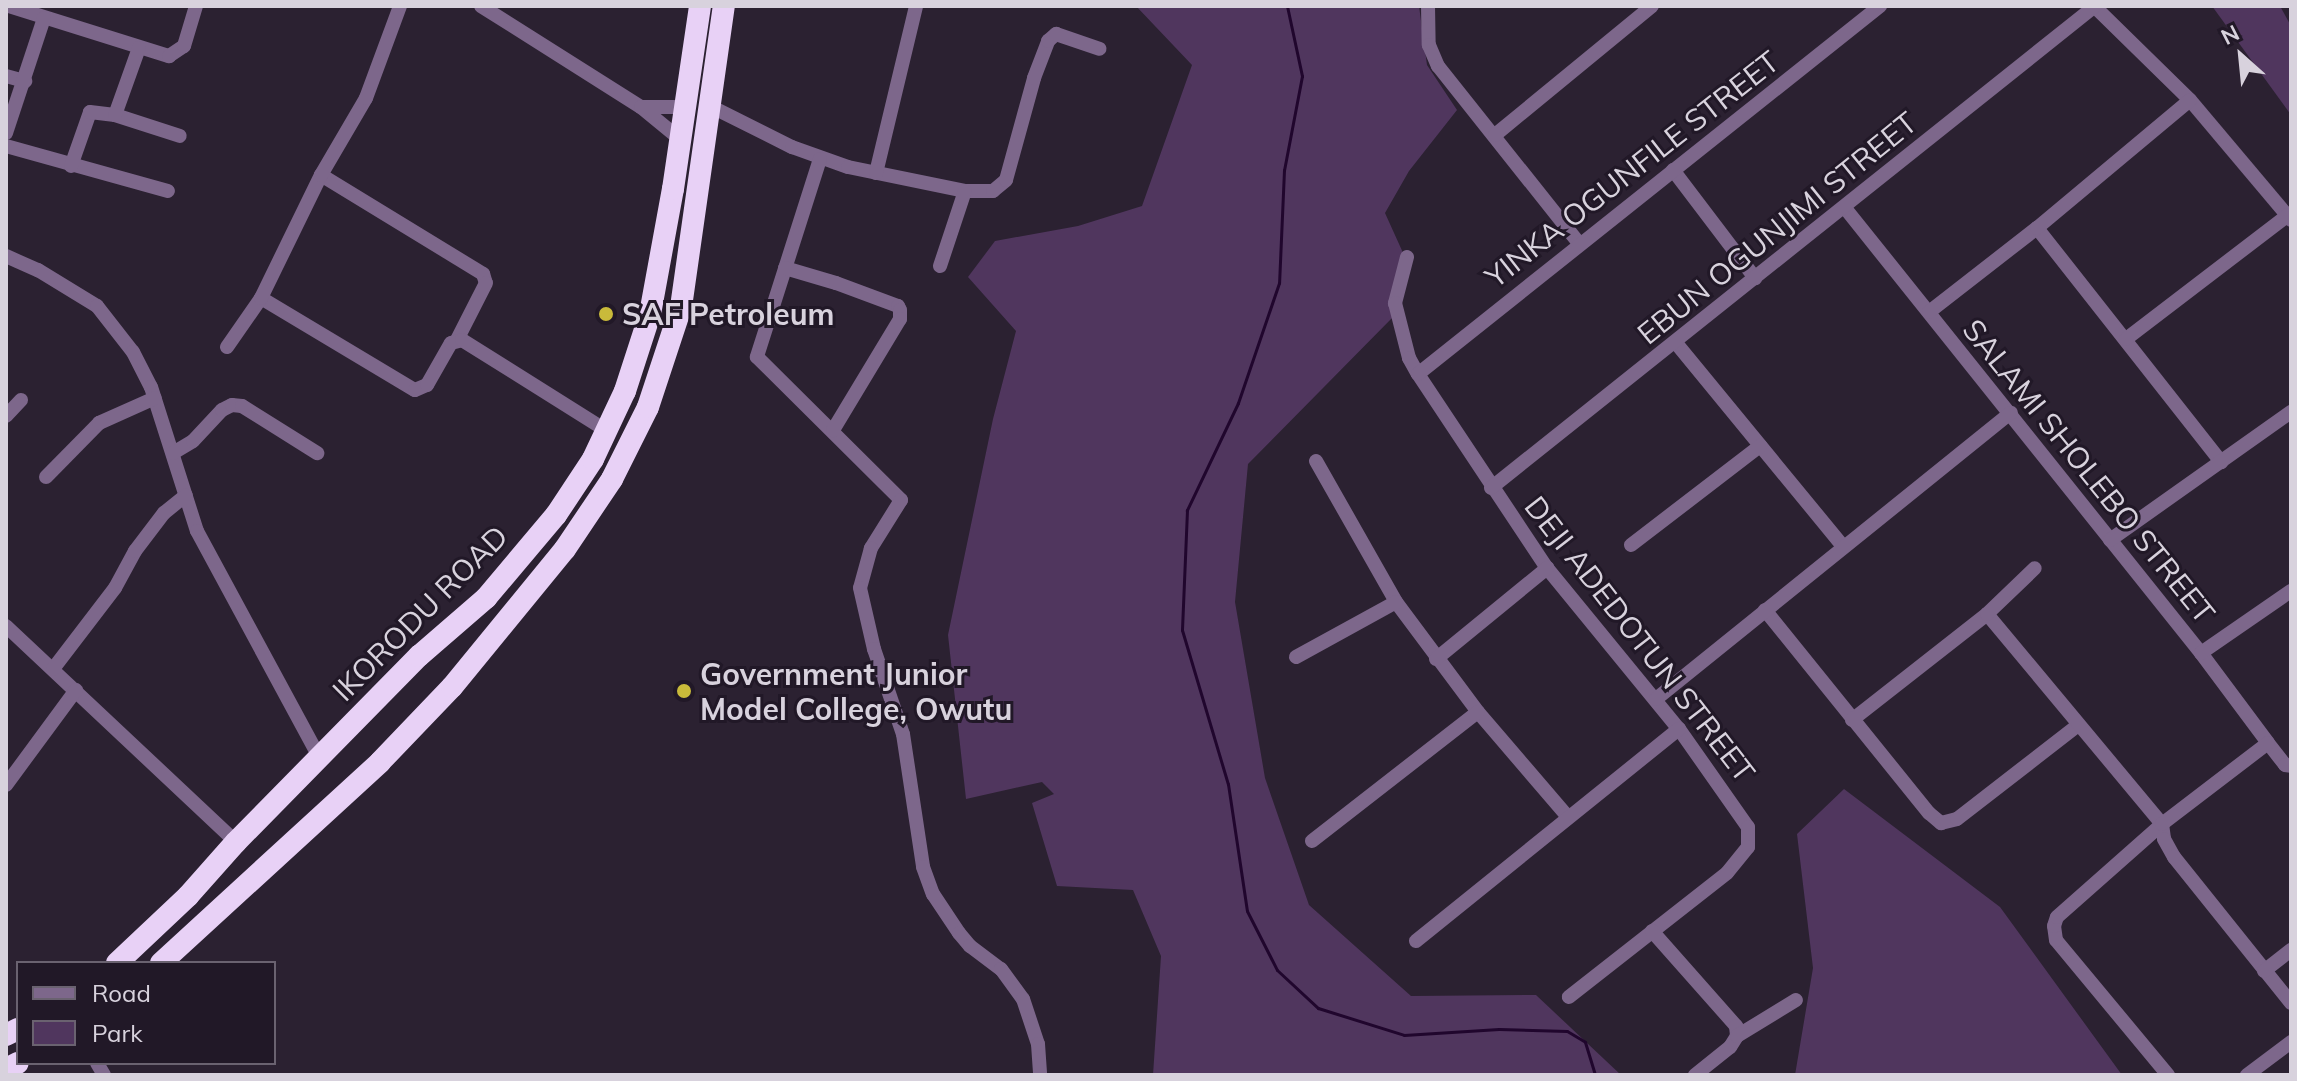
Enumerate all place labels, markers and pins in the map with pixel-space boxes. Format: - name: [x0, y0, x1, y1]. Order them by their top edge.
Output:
- place label: SAF Petroleum: [622, 296, 834, 332]
- marker: SAF Petroleum: [597, 305, 615, 323]
- place label: Government Junior Model College, Owutu: [700, 656, 1012, 726]
- marker: Government Junior Model College, Owutu: [675, 682, 693, 700]

